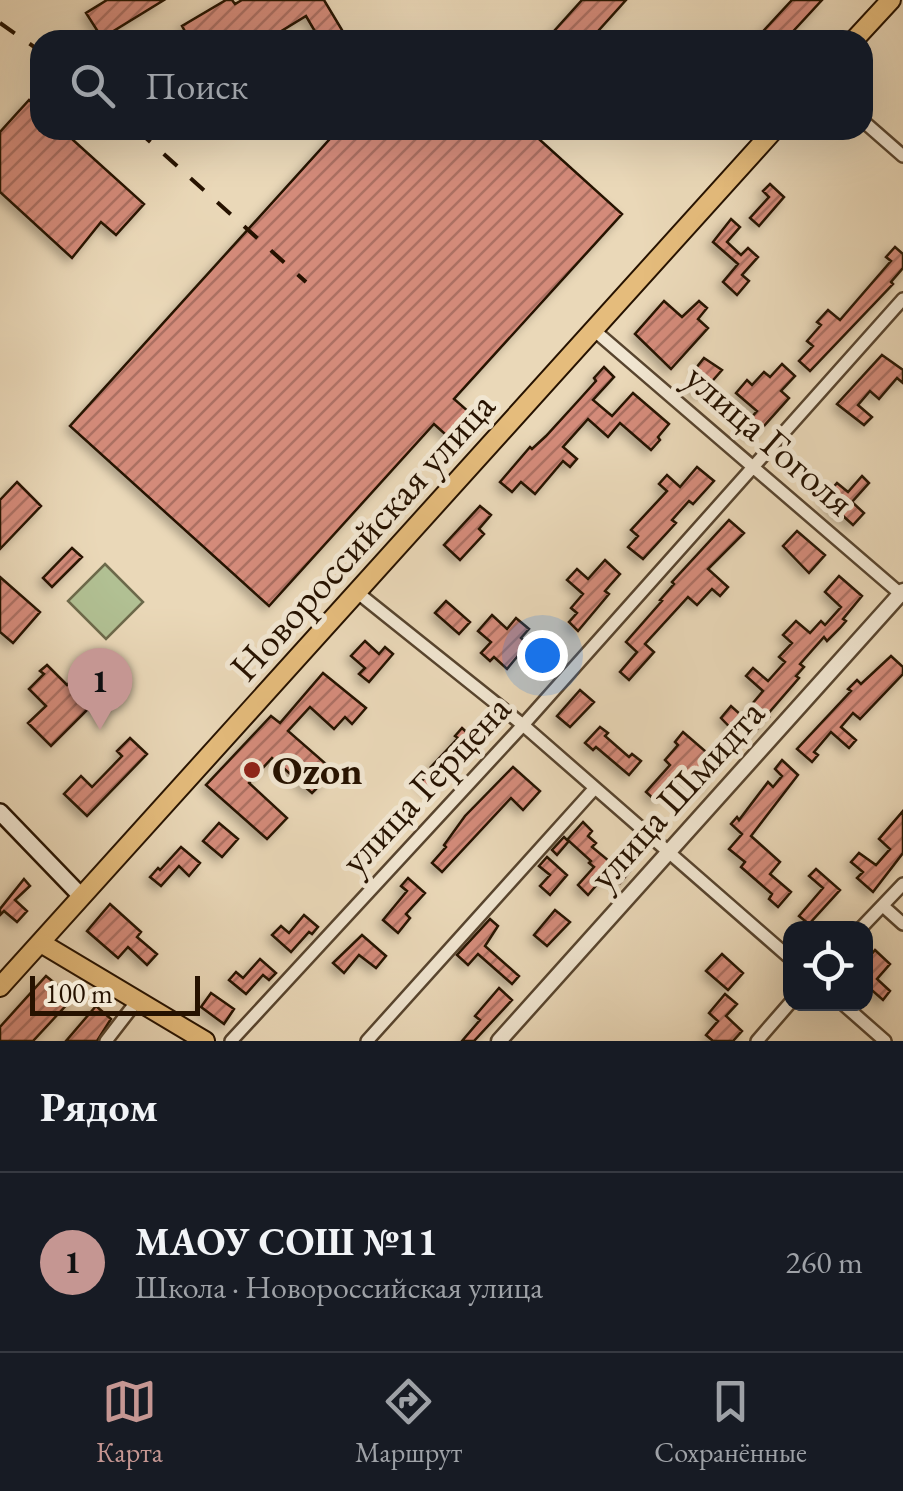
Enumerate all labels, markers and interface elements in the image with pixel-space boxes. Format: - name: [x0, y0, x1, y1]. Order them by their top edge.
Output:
- search box: [30, 30, 873, 140]
- icon: search: [65, 58, 120, 113]
- text: Поиск: [145, 61, 248, 110]
- street label: улица Гоголя: [674, 351, 866, 527]
- street label: Новороссийская улица: [218, 380, 506, 692]
- your location: [517, 630, 568, 681]
- pin: 1: [68, 648, 132, 730]
- street label: улица Герцена: [328, 683, 522, 885]
- street label: улица Шмидта: [577, 688, 775, 900]
- place label: Ozon: [272, 744, 363, 796]
- marker: Ozon: [241, 759, 263, 781]
- map controls: [783, 921, 873, 1011]
- button: locate: [783, 921, 873, 1011]
- scale bar: [30, 971, 200, 1016]
- text: 100 m: [45, 975, 113, 1011]
- text: Рядом: [40, 1079, 158, 1134]
- text: МАОУ СОШ №11: [135, 1217, 438, 1266]
- text: 1: [64, 1241, 81, 1283]
- text: 260 m: [786, 1241, 863, 1283]
- text: Школа · Новороссийская улица: [135, 1266, 543, 1308]
- tab: Карта: [96, 1374, 163, 1470]
- tab: Маршрут: [355, 1374, 462, 1470]
- tab: Сохранённые: [654, 1374, 807, 1470]

